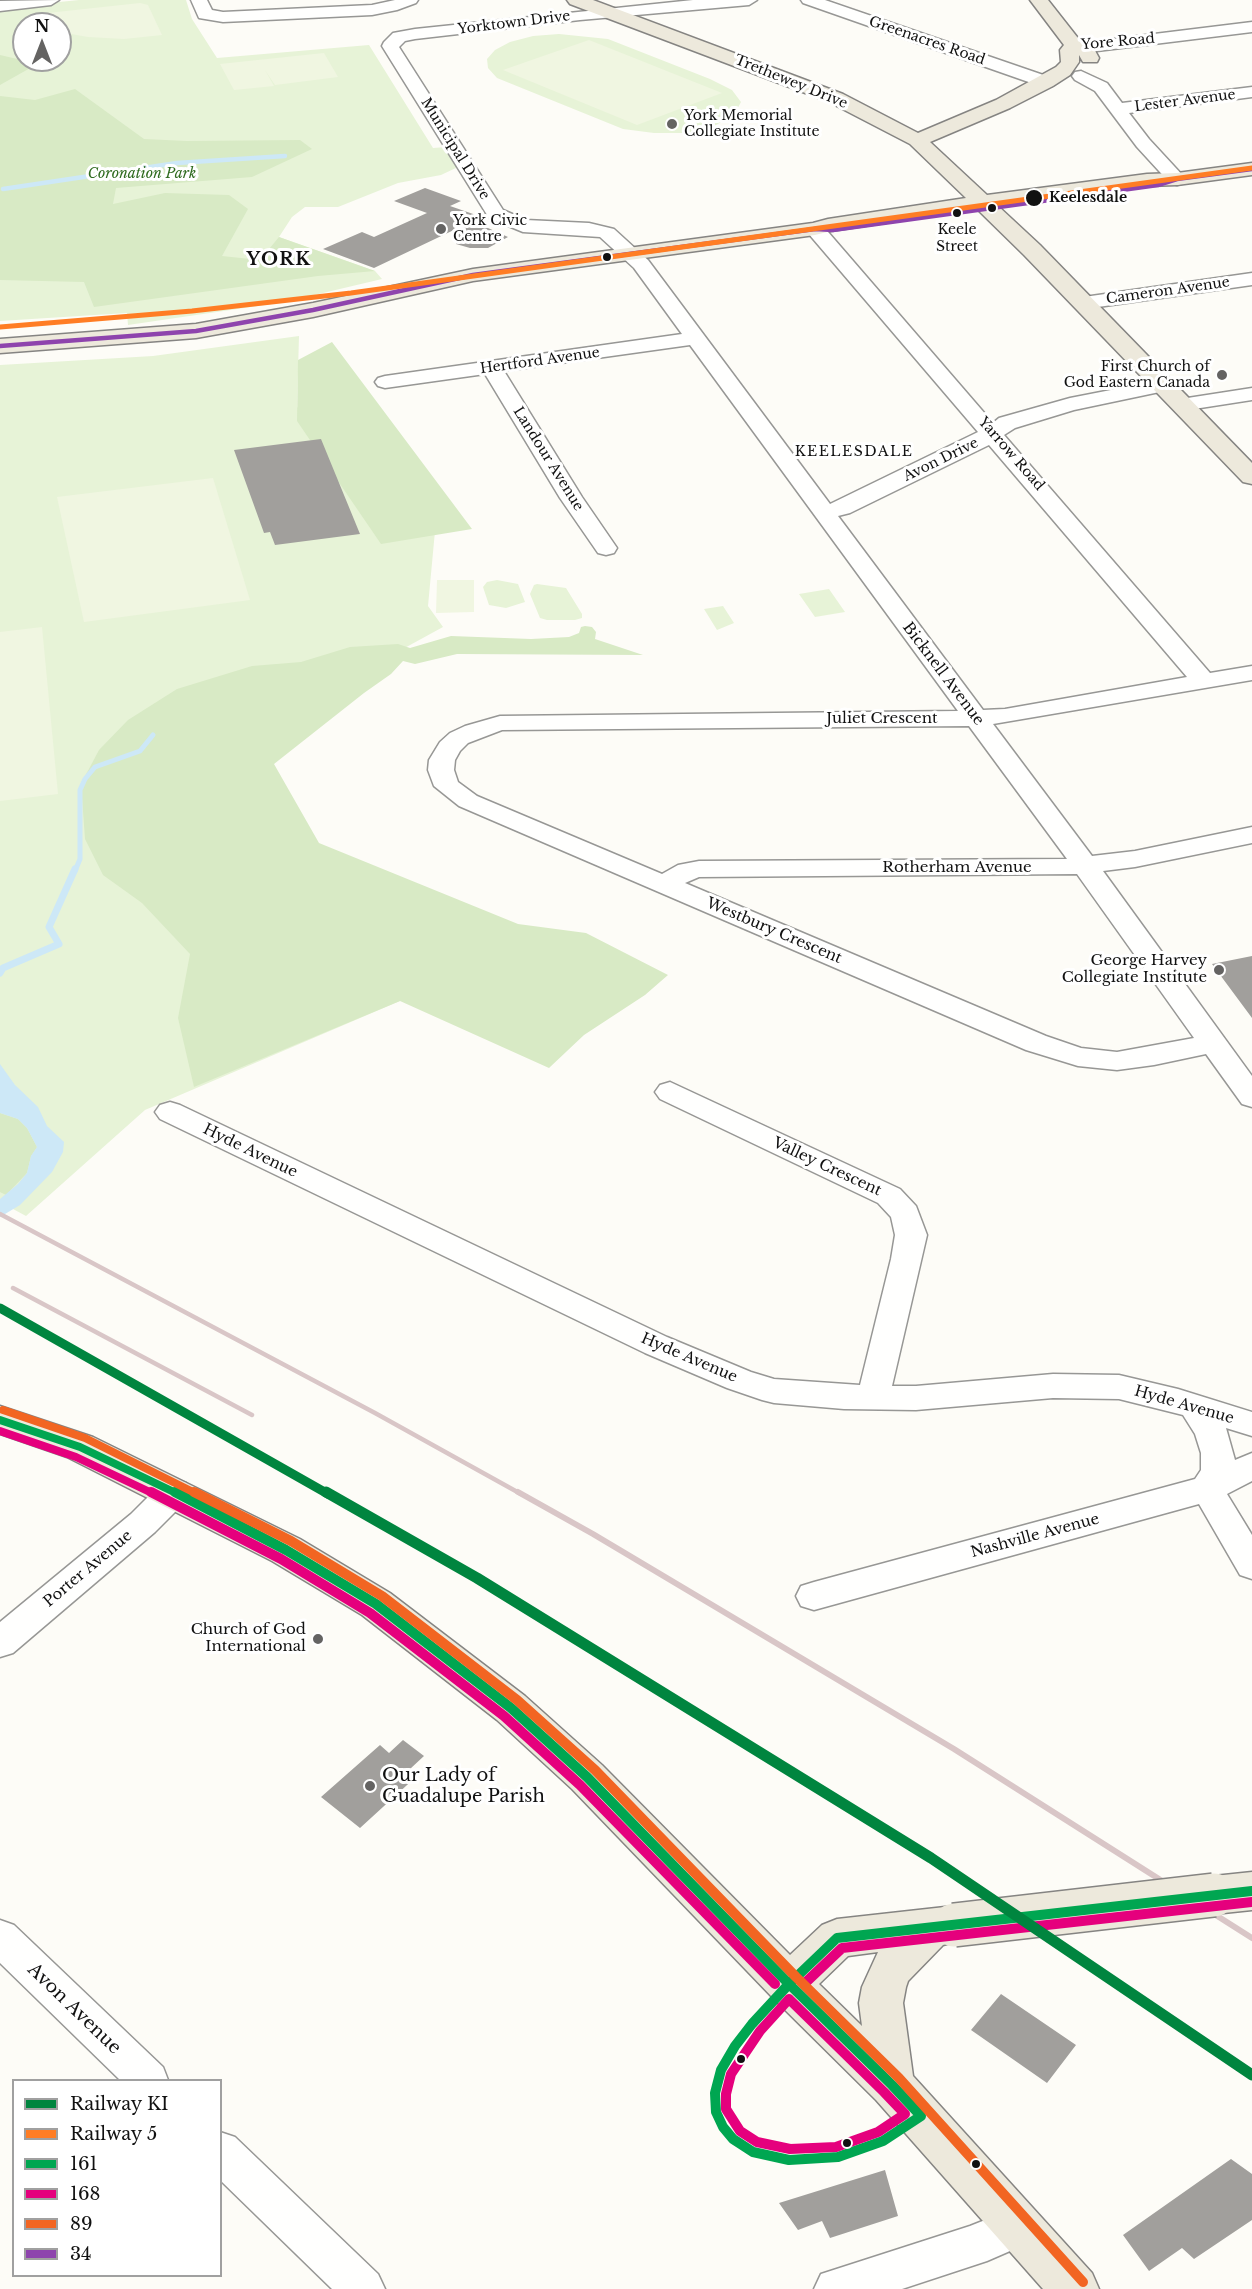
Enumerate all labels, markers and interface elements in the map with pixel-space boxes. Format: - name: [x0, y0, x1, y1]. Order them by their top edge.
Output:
- street label: Yorktown Drive: [457, 8, 571, 38]
- north arrow: [12, 12, 72, 72]
- street label: Greenacres Road: [867, 13, 987, 69]
- text: N: [34, 16, 50, 36]
- street label: Yore Road: [1080, 30, 1156, 54]
- street label: Trethewey Drive: [732, 52, 850, 112]
- street label: Lester Avenue: [1133, 86, 1237, 116]
- street label: Municipal Drive: [417, 95, 493, 203]
- place label: York Memorial Collegiate Institute: [684, 108, 820, 140]
- marker: York Memorial Collegiate Institute: [665, 117, 679, 131]
- park label: Coronation Park: [88, 166, 196, 182]
- marker: Keelesdale: [1024, 188, 1044, 208]
- place label: Keelesdale: [1049, 190, 1127, 206]
- unlabelled marker: [986, 202, 998, 214]
- marker: Keele Street: [951, 207, 963, 219]
- place label: York Civic Centre: [453, 213, 527, 246]
- marker: York Civic Centre: [434, 222, 448, 236]
- place label: Keele Street: [936, 222, 978, 255]
- district label: YORK: [246, 249, 312, 271]
- unlabelled marker: [601, 251, 613, 263]
- street label: Cameron Avenue: [1105, 274, 1231, 308]
- street label: Hertford Avenue: [479, 344, 601, 378]
- place label: First Church of God Eastern Canada: [1064, 359, 1210, 392]
- marker: First Church of God Eastern Canada: [1215, 368, 1229, 382]
- street label: Landour Avenue: [509, 404, 587, 514]
- street label: Yarrow Road: [975, 414, 1047, 494]
- street label: Avon Drive: [901, 435, 981, 485]
- district label: KEELESDALE: [795, 444, 913, 460]
- street label: Bicknell Avenue: [898, 619, 988, 729]
- street label: Juliet Crescent: [826, 710, 938, 728]
- street label: Rotherham Avenue: [882, 859, 1032, 877]
- street label: Westbury Crescent: [704, 894, 844, 968]
- place label: George Harvey Collegiate Institute: [1062, 952, 1207, 987]
- marker: George Harvey Collegiate Institute: [1212, 963, 1226, 977]
- street label: Hyde Avenue: [200, 1120, 300, 1182]
- street label: Valley Crescent: [770, 1134, 884, 1200]
- street label: Hyde Avenue: [638, 1330, 740, 1386]
- street label: Hyde Avenue: [1132, 1382, 1236, 1428]
- street label: Nashville Avenue: [969, 1510, 1101, 1562]
- street label: Porter Avenue: [40, 1527, 136, 1611]
- place label: Church of God International: [191, 1621, 306, 1656]
- marker: Church of God International: [311, 1632, 325, 1646]
- place label: Our Lady of Guadalupe Parish: [382, 1765, 545, 1808]
- marker: Our Lady of Guadalupe Parish: [363, 1779, 377, 1793]
- street label: Avon Avenue: [23, 1959, 125, 2059]
- unlabelled marker: [735, 2053, 747, 2065]
- legend: [12, 2079, 222, 2277]
- text: Railway KI: [70, 2093, 168, 2115]
- text: Railway 5: [70, 2123, 157, 2145]
- unlabelled marker: [841, 2137, 853, 2149]
- text: 161: [70, 2153, 98, 2175]
- unlabelled marker: [970, 2158, 982, 2170]
- text: 168: [70, 2183, 101, 2205]
- text: 89: [70, 2213, 92, 2235]
- text: 34: [70, 2243, 92, 2265]

